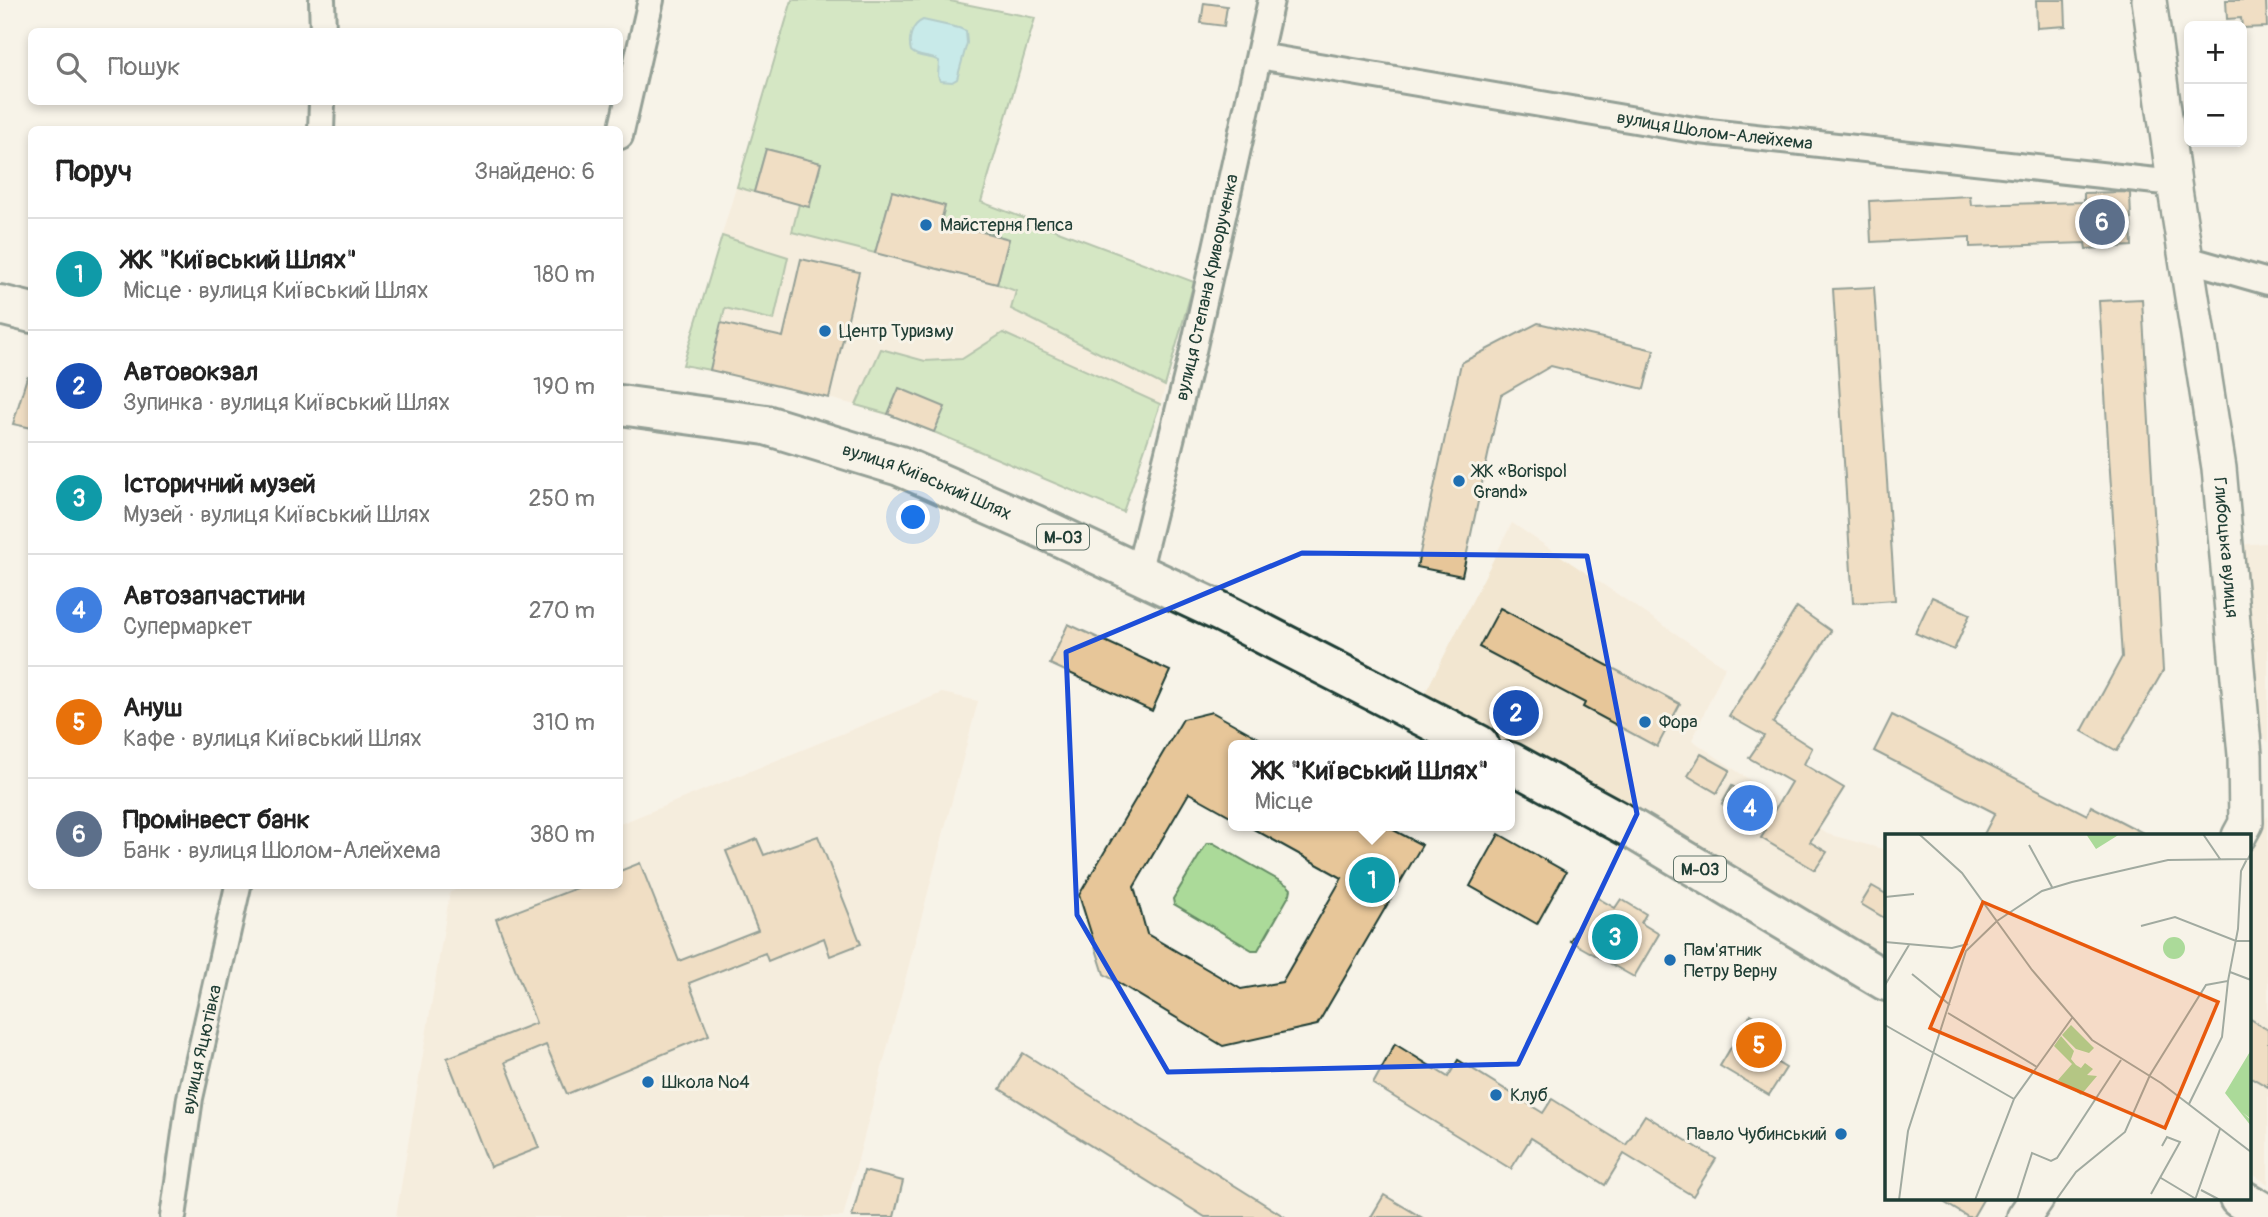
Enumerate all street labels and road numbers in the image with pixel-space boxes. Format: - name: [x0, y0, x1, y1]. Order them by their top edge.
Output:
- street label: вулиця Шолом-Алейхема: [1615, 106, 1814, 155]
- street label: вулиця Степана Криворученка: [1170, 172, 1244, 403]
- street label: вулиця Київський Шлях: [840, 438, 1015, 525]
- street label: Глибоцька вулиця: [2208, 476, 2244, 619]
- road number: М-03: [1037, 524, 1089, 550]
- road number: М-03: [1674, 856, 1726, 882]
- street label: вулиця Яцютівка: [177, 983, 227, 1116]

